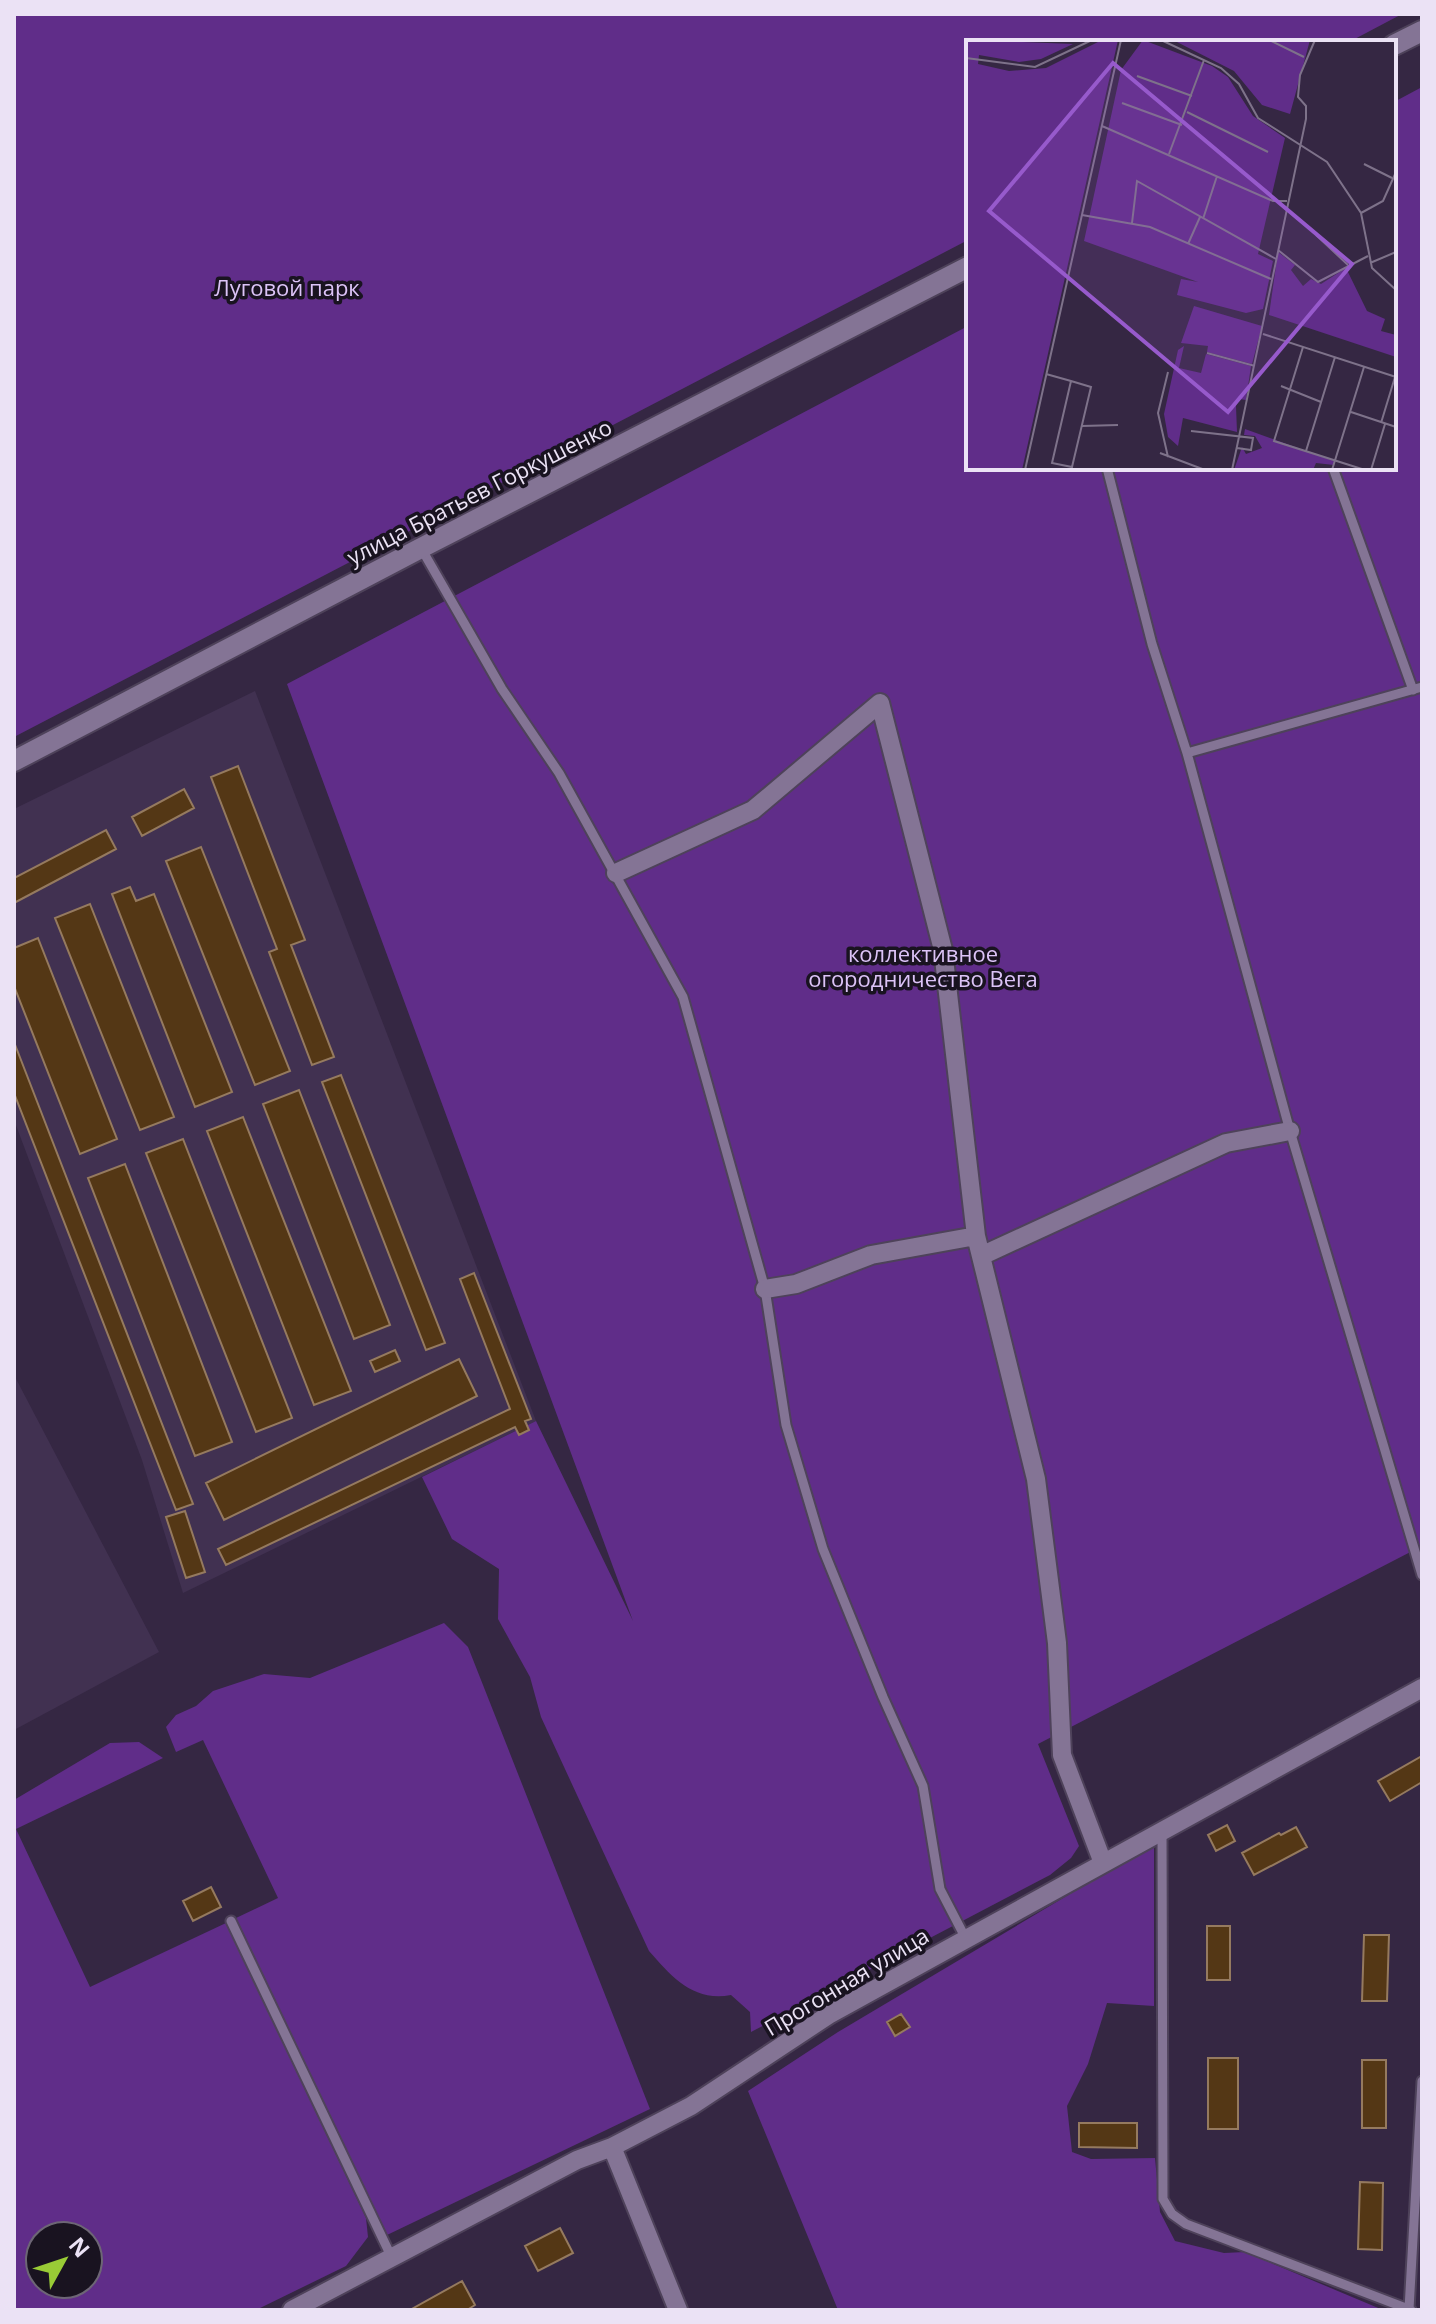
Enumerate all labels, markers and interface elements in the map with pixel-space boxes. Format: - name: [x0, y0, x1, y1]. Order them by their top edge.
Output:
- inset map: [966, 40, 1396, 470]
- park label: Луговой парк: [214, 272, 360, 302]
- street label: улица Братьев Горкушенко: [341, 411, 617, 571]
- park label: коллективное огородничество Вега: [808, 938, 1038, 993]
- street label: Прогонная улица: [758, 1920, 934, 2042]
- north arrow: [24, 2220, 104, 2300]
- text: N: [63, 2230, 97, 2263]

